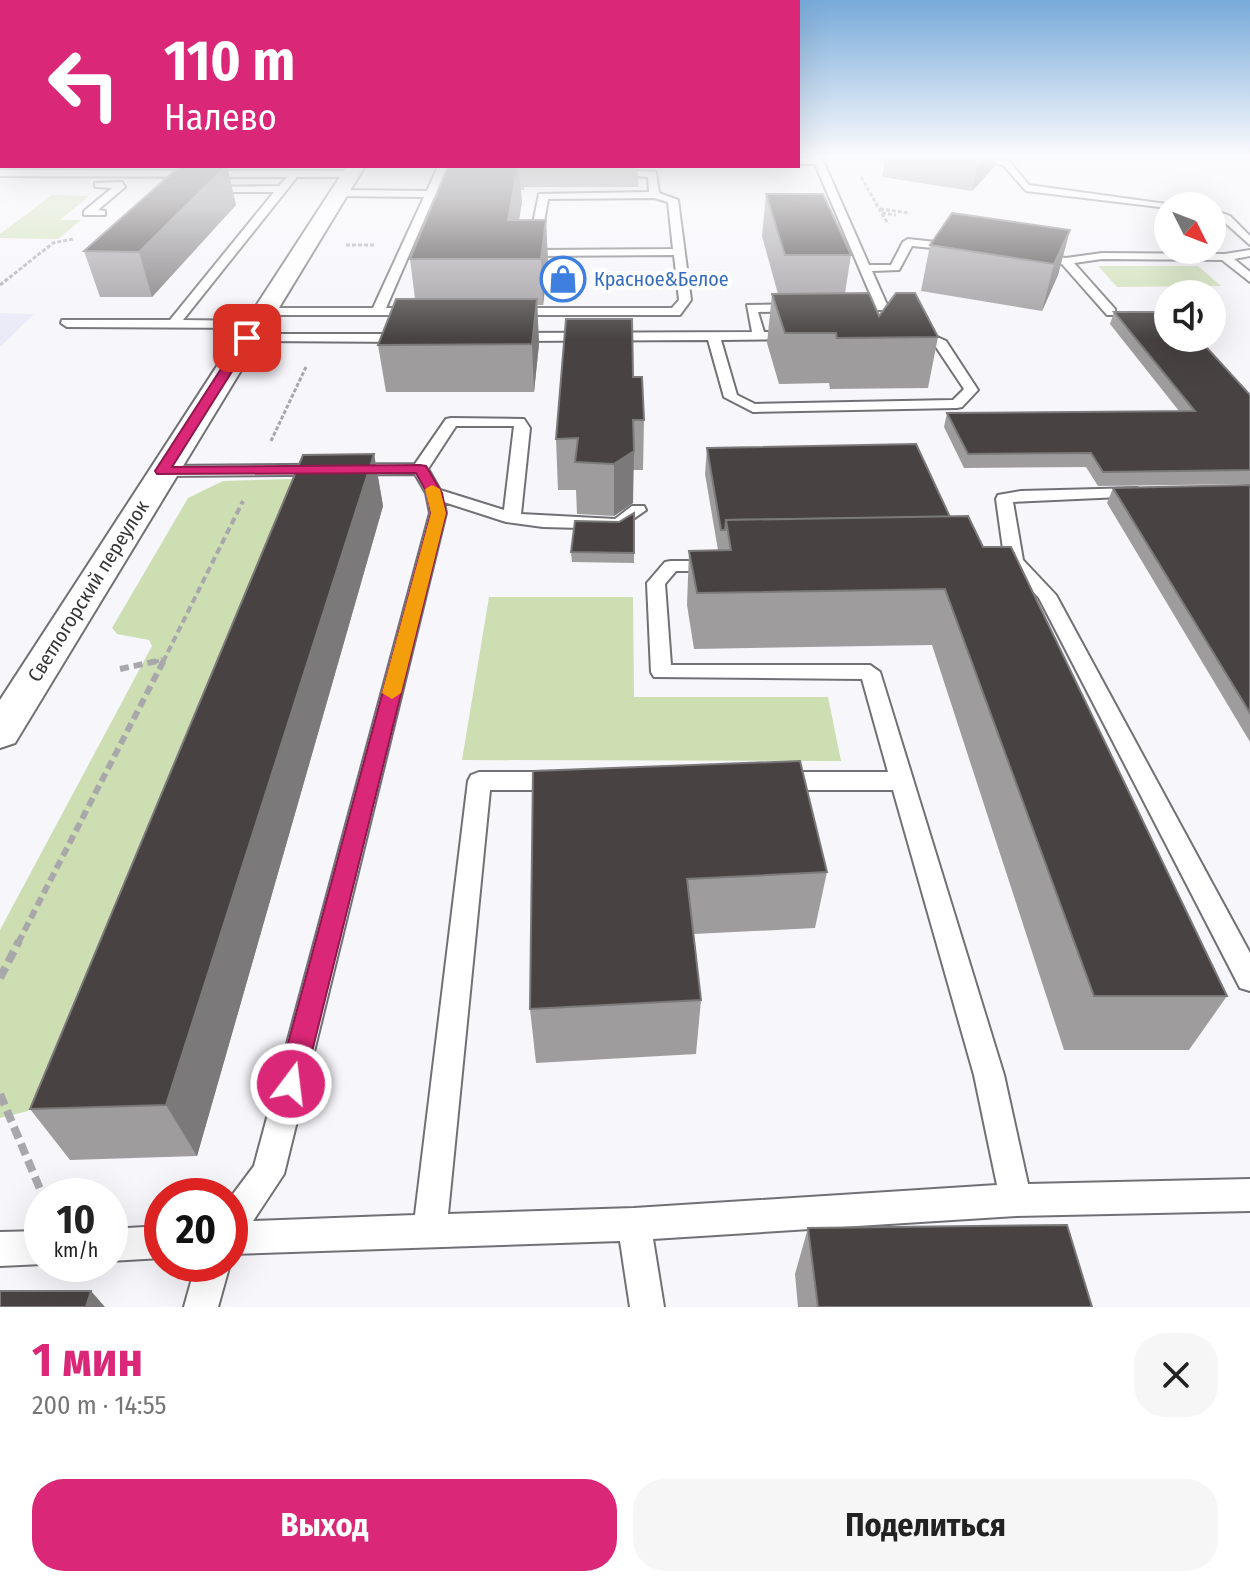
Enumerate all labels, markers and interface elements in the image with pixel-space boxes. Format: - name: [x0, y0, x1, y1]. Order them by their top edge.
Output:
- text: 110 m: [164, 28, 295, 95]
- icon: left: [32, 32, 136, 136]
- text: Налево: [164, 96, 277, 140]
- north arrow: [1154, 192, 1226, 264]
- map controls: [1154, 192, 1226, 352]
- shop icon: Красное&Белое: [539, 255, 587, 303]
- place label: Красное&Белое: [594, 267, 729, 291]
- button: sound: [1154, 280, 1226, 352]
- pin: [213, 304, 281, 372]
- icon: arrive: [225, 316, 269, 360]
- street label: Светлогорский переулок: [22, 495, 154, 686]
- position arrow: [249, 1042, 333, 1126]
- speed limit sign: 20: [144, 1178, 248, 1282]
- text: 10: [57, 1196, 95, 1244]
- text: km/h: [54, 1238, 98, 1262]
- text: 1 мин: [32, 1331, 143, 1389]
- button: close: [1134, 1333, 1218, 1417]
- text: 200 m · 14:55: [32, 1390, 166, 1421]
- button: Выход: [32, 1479, 617, 1571]
- button: Поделиться: [633, 1479, 1218, 1571]

